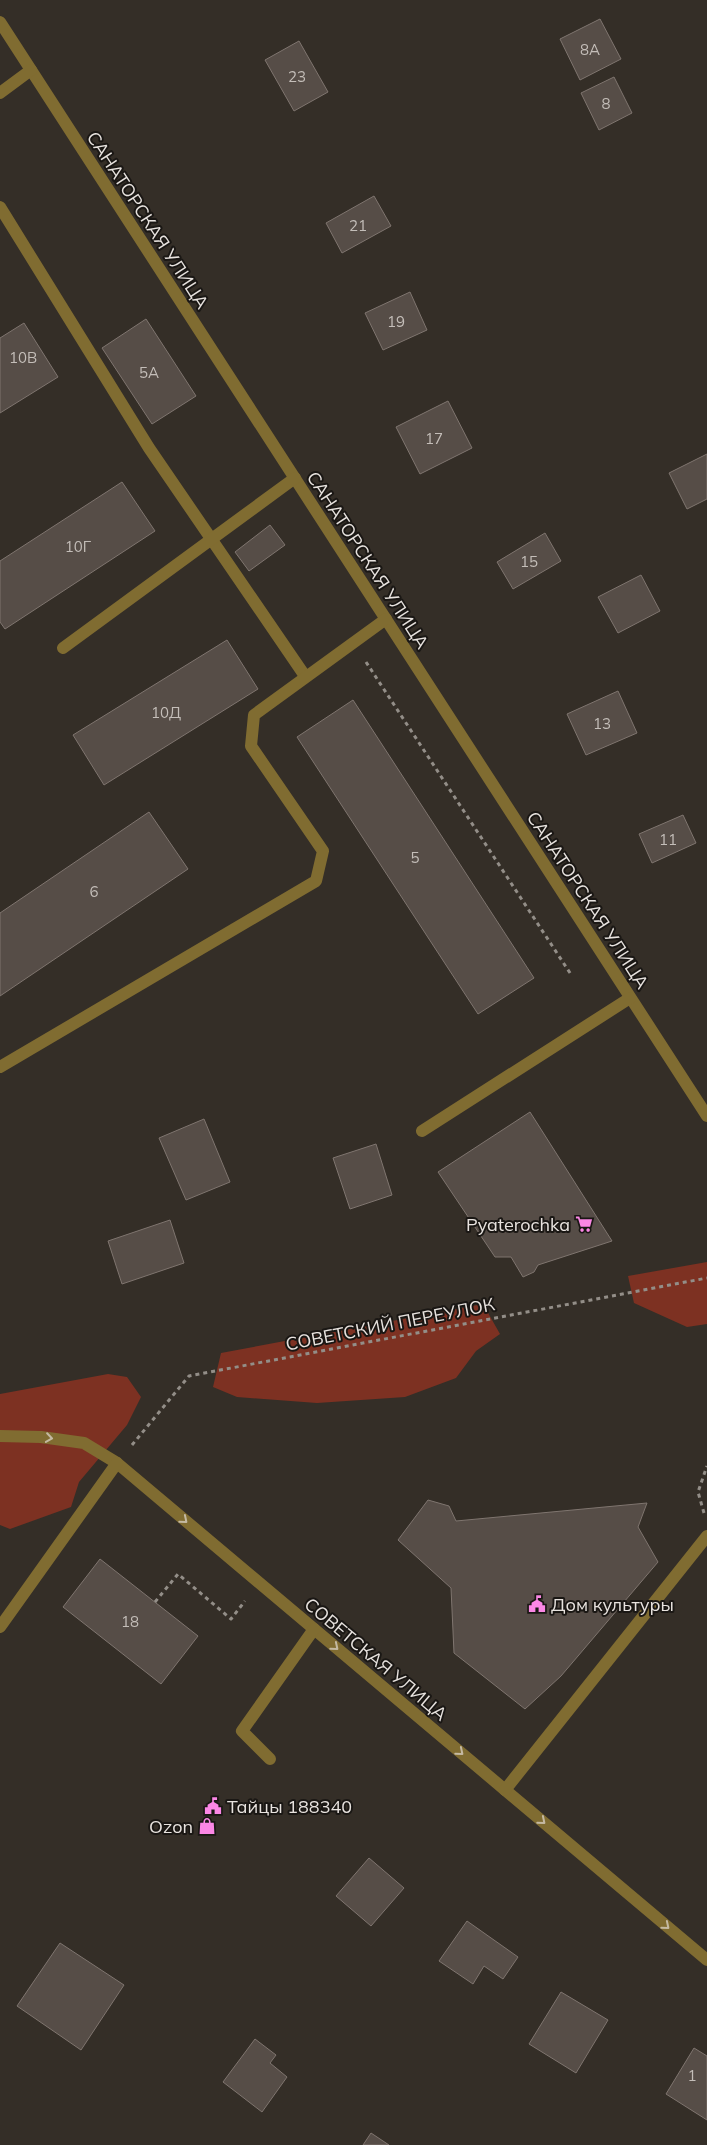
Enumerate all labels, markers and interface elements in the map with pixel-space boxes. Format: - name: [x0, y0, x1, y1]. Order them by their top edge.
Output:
- house number: 8А: [580, 40, 600, 59]
- house number: 23: [288, 67, 306, 86]
- house number: 8: [601, 94, 611, 113]
- street label: САНАТОРСКАЯ УЛИЦА: [82, 127, 214, 313]
- house number: 21: [349, 216, 367, 235]
- house number: 19: [387, 312, 405, 331]
- house number: 10В: [9, 348, 37, 367]
- house number: 5А: [139, 363, 159, 382]
- house number: 17: [425, 429, 443, 448]
- street label: САНАТОРСКАЯ УЛИЦА: [302, 467, 434, 653]
- house number: 10Г: [65, 537, 92, 556]
- house number: 15: [520, 552, 538, 571]
- house number: 10Д: [151, 703, 181, 722]
- house number: 13: [593, 714, 611, 733]
- street label: САНАТОРСКАЯ УЛИЦА: [522, 807, 654, 993]
- house number: 11: [659, 830, 677, 849]
- house number: 5: [410, 848, 420, 867]
- house number: 6: [89, 882, 99, 901]
- place label: Pyaterochka: [466, 1213, 570, 1236]
- supermarket icon: Pyaterochka: [574, 1214, 594, 1234]
- street label: СОВЕТСКИЙ ПЕРЕУЛОК: [284, 1292, 497, 1356]
- one-way arrow: [45, 1432, 53, 1443]
- one-way arrow: [179, 1514, 188, 1523]
- street label: СОВЕТСКАЯ УЛИЦА: [300, 1592, 452, 1726]
- place label: Дом культуры: [551, 1593, 674, 1616]
- public building icon: Дом культуры: [527, 1594, 547, 1614]
- house number: 18: [121, 1612, 139, 1631]
- one-way arrow: [330, 1642, 339, 1651]
- one-way arrow: [454, 1746, 463, 1755]
- place label: Тайцы 188340: [227, 1795, 352, 1818]
- public building icon: Тайцы 188340: [203, 1796, 223, 1816]
- place label: Ozon: [149, 1815, 193, 1838]
- shop icon: Ozon: [197, 1816, 217, 1836]
- one-way arrow: [536, 1816, 545, 1824]
- one-way arrow: [660, 1920, 669, 1929]
- house number: 1: [687, 2066, 697, 2085]

